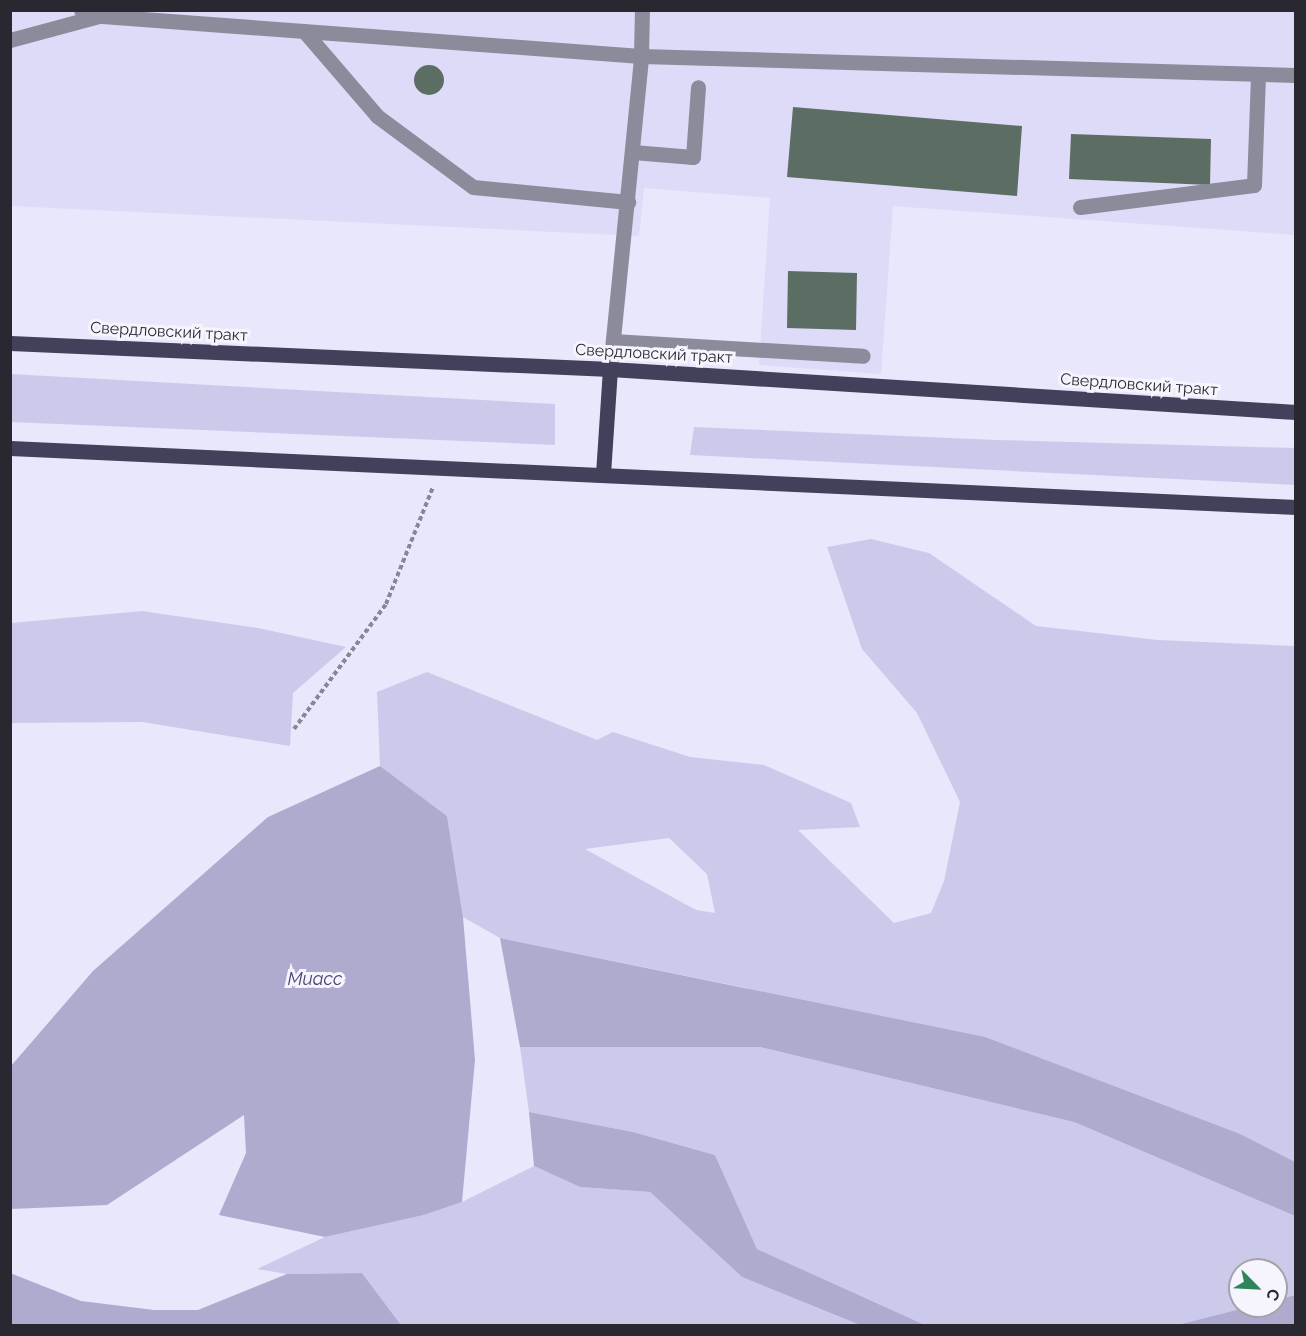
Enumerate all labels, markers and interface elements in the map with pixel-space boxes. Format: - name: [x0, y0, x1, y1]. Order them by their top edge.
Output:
- street label: Свердловский тракт: [90, 318, 248, 346]
- street label: Свердловский тракт: [575, 340, 733, 368]
- street label: Свердловский тракт: [1060, 370, 1218, 400]
- water label: Миасс: [287, 968, 343, 990]
- north arrow: [1228, 1258, 1288, 1318]
- text: С: [1262, 1286, 1284, 1304]

